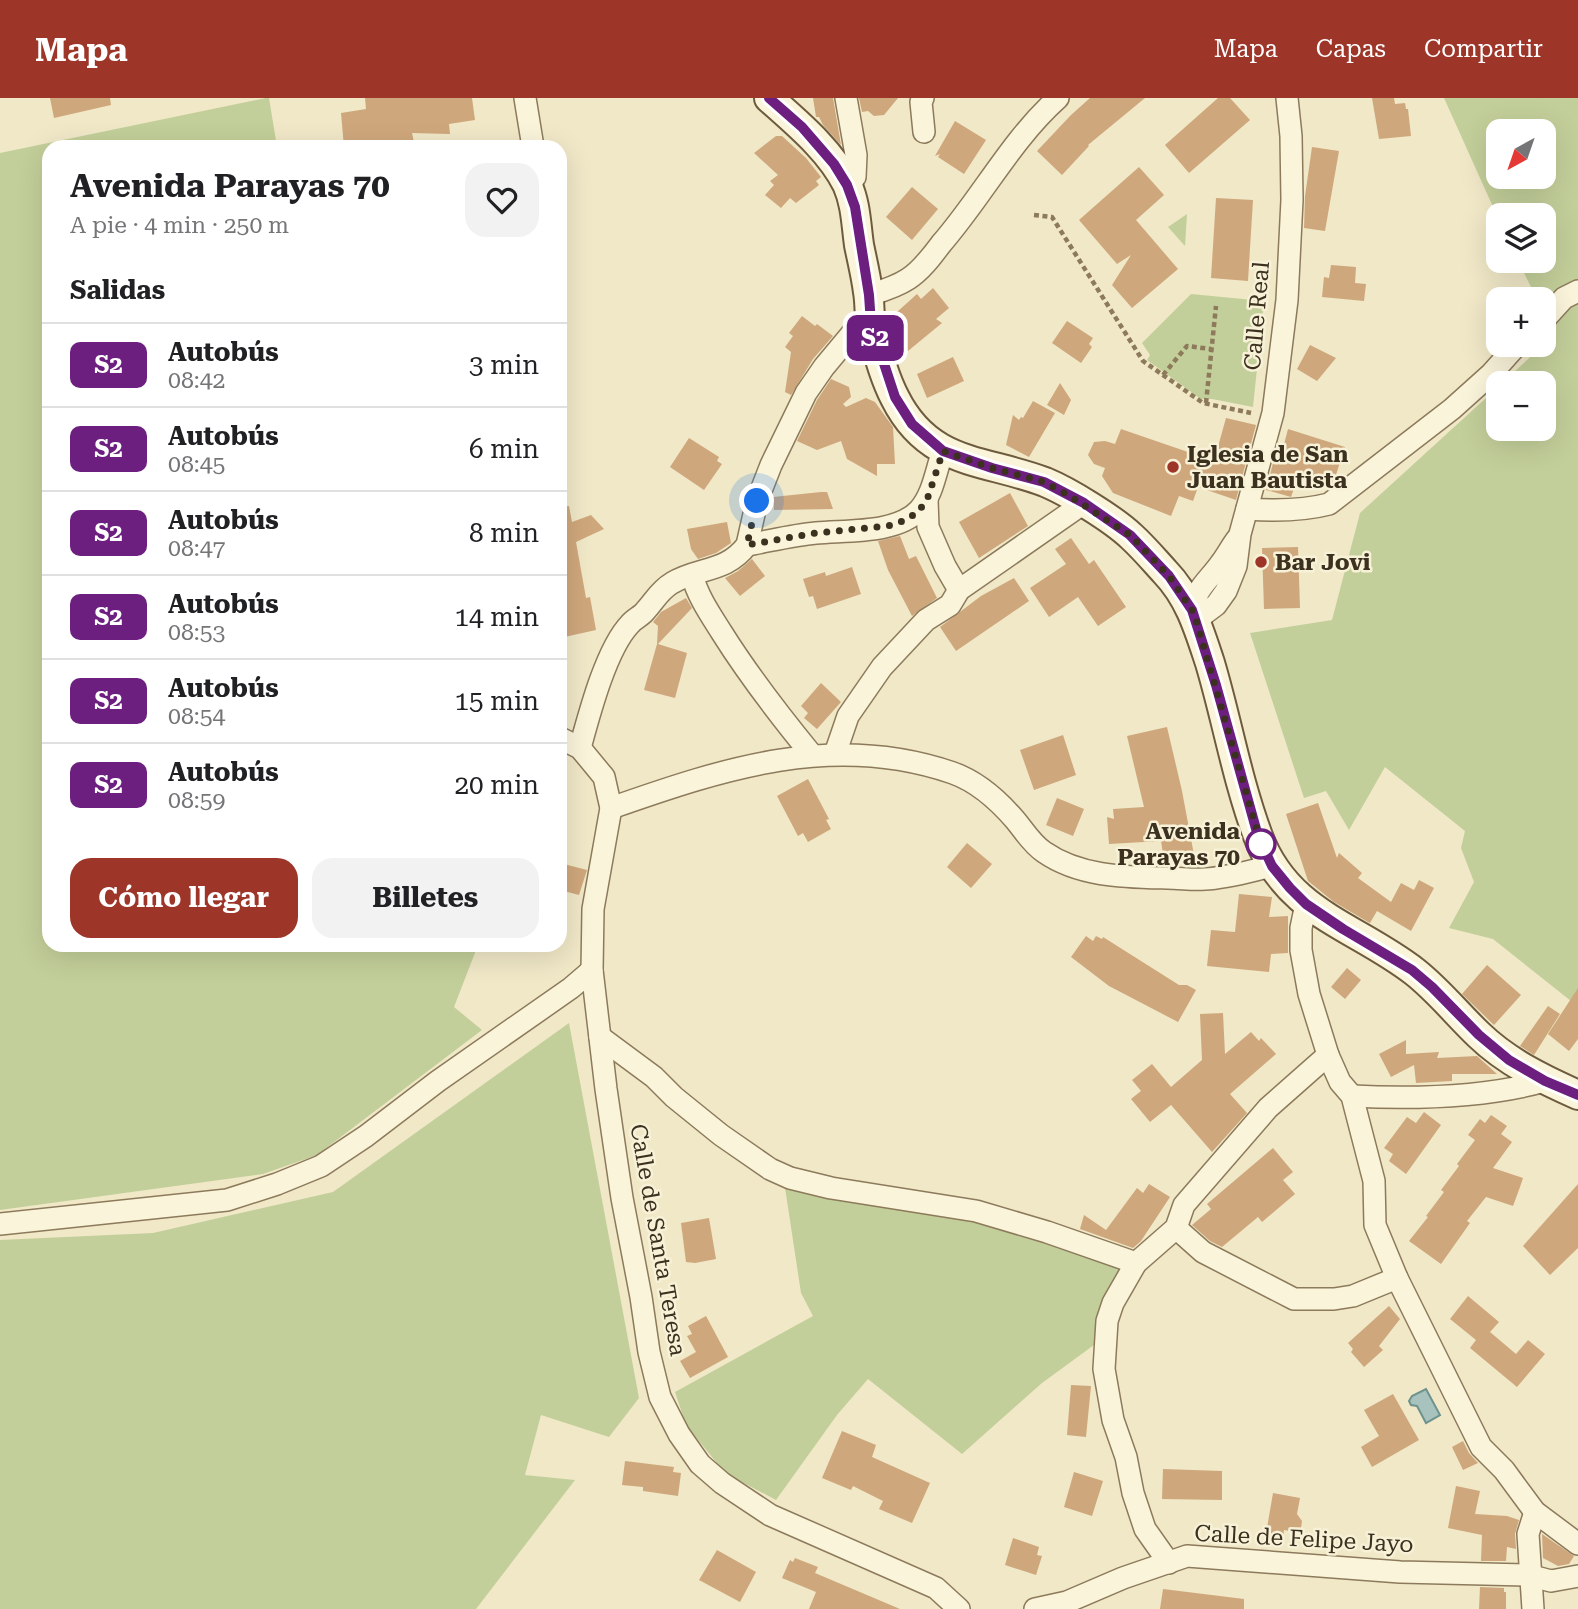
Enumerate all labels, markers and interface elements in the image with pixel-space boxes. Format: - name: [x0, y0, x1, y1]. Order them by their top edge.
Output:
- text: Mapa: [35, 30, 128, 69]
- text: Mapa: [1214, 35, 1278, 63]
- text: Capas: [1316, 35, 1386, 63]
- text: Compartir: [1424, 35, 1543, 63]
- north arrow: [1486, 119, 1556, 189]
- map controls: [1486, 119, 1556, 441]
- button: heart: [465, 163, 539, 237]
- text: Avenida Parayas 70: [70, 166, 390, 205]
- button: layers: [1486, 203, 1556, 273]
- text: A pie · 4 min · 250 m: [70, 212, 289, 239]
- street label: Calle Real: [1239, 260, 1275, 372]
- text: Salidas: [70, 275, 165, 305]
- button: +: [1486, 287, 1556, 357]
- line badge: S2: [844, 315, 906, 361]
- text: S2: [861, 324, 889, 352]
- text: Autobús: [168, 337, 279, 367]
- text: 3 min: [469, 350, 539, 380]
- text: S2: [94, 351, 123, 379]
- text: 08:42: [168, 367, 225, 394]
- button: −: [1486, 371, 1556, 441]
- text: Autobús: [168, 421, 279, 451]
- text: 6 min: [469, 434, 539, 464]
- text: S2: [94, 435, 123, 463]
- place label: Iglesia de San Juan Bautista: [1187, 441, 1349, 494]
- text: 08:45: [168, 451, 225, 478]
- marker: Iglesia de San Juan Bautista: [1165, 459, 1181, 475]
- your location: [739, 483, 774, 518]
- text: Autobús: [168, 505, 279, 535]
- text: 8 min: [469, 518, 539, 548]
- text: S2: [94, 519, 123, 547]
- text: 08:47: [168, 535, 225, 562]
- place label: Bar Jovi: [1275, 549, 1371, 576]
- marker: Bar Jovi: [1253, 554, 1269, 570]
- text: Autobús: [168, 589, 279, 619]
- text: 14 min: [455, 602, 539, 632]
- text: S2: [94, 603, 123, 631]
- text: 08:53: [168, 619, 225, 646]
- text: Autobús: [168, 673, 279, 703]
- text: 15 min: [455, 686, 539, 716]
- text: S2: [94, 687, 123, 715]
- text: 08:54: [168, 703, 225, 730]
- text: Autobús: [168, 757, 279, 787]
- text: 20 min: [455, 770, 539, 800]
- text: S2: [94, 771, 123, 799]
- text: 08:59: [168, 787, 225, 814]
- place label: Avenida Parayas 70: [1117, 818, 1240, 871]
- marker: Avenida Parayas 70: [1246, 829, 1276, 859]
- button: Cómo llegar: [70, 858, 298, 938]
- button: Billetes: [312, 858, 539, 938]
- street label: Calle de Santa Teresa: [624, 1122, 692, 1359]
- street label: Calle de Felipe Jayo: [1194, 1520, 1414, 1558]

